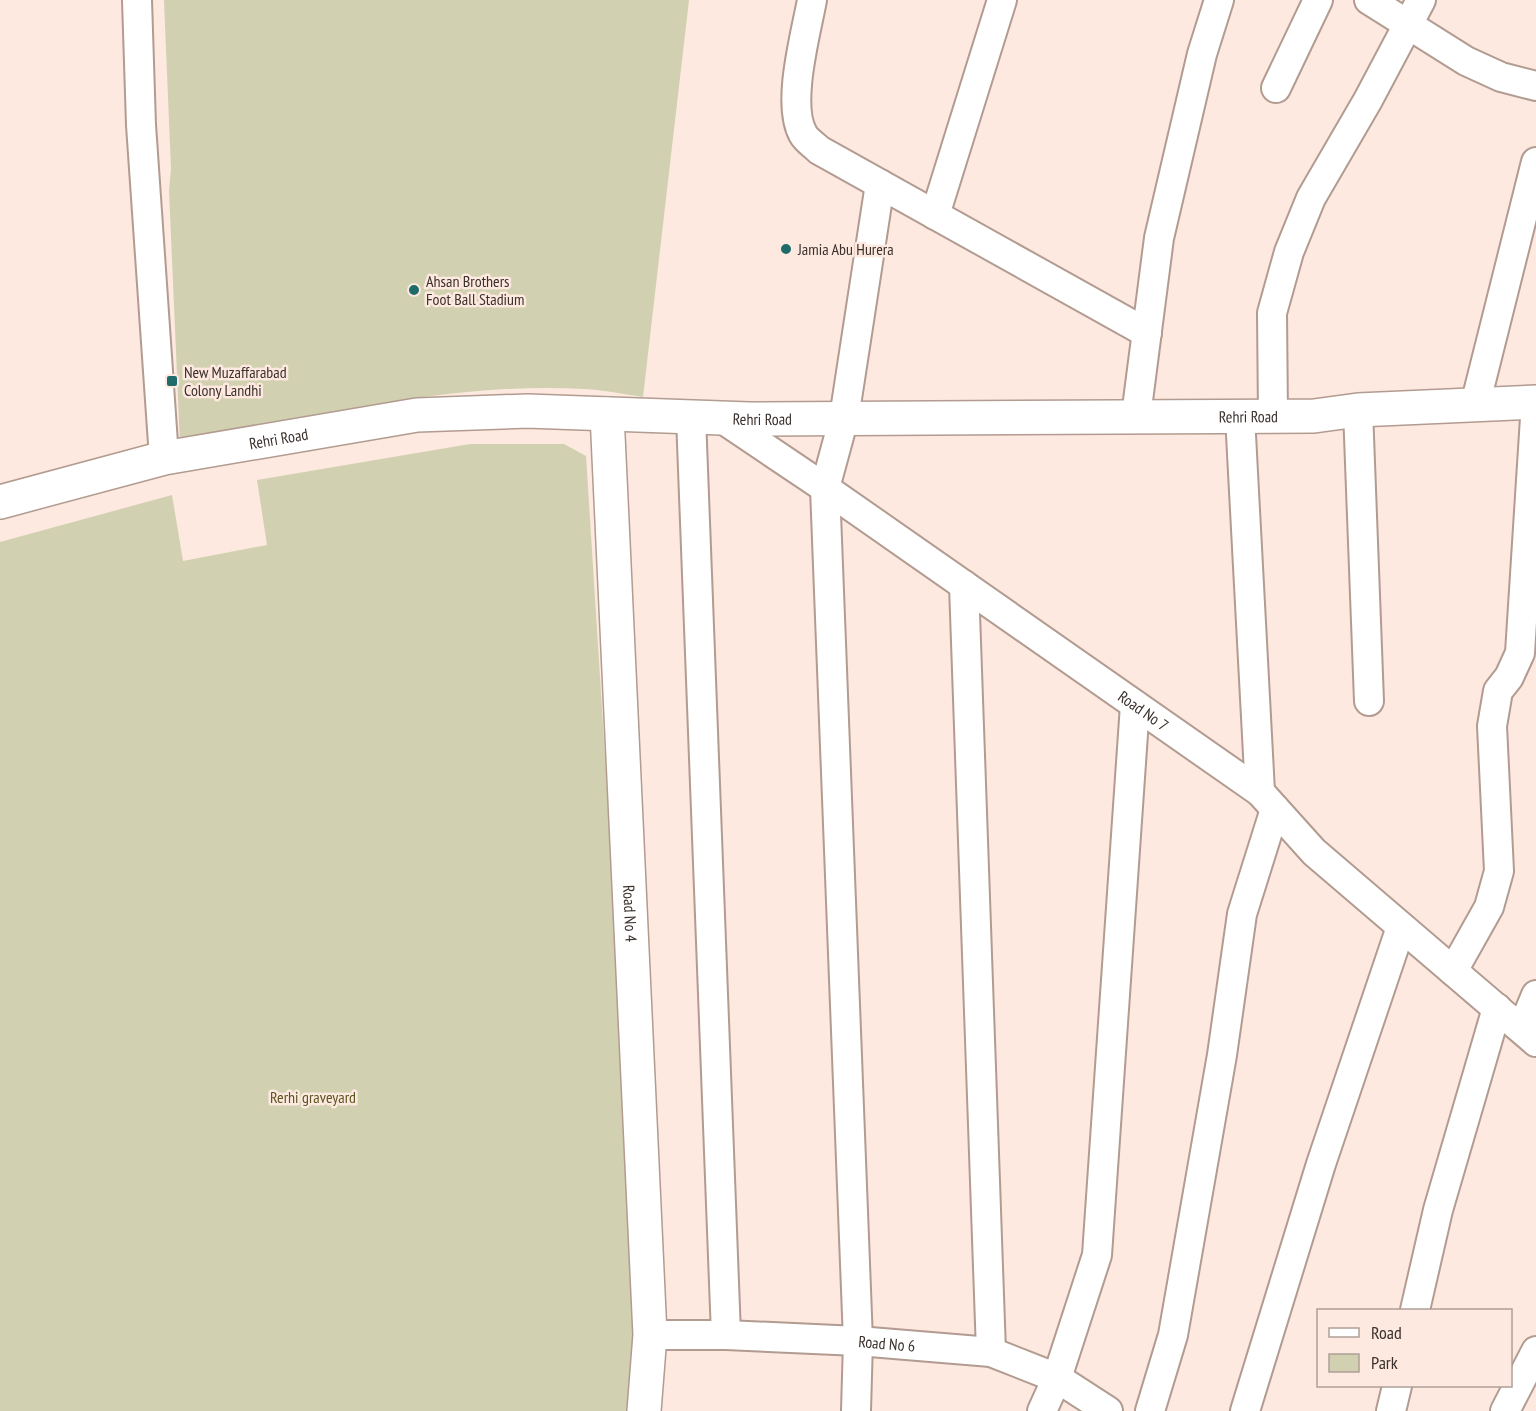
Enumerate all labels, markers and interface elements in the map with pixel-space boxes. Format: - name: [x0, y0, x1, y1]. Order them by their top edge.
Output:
- place label: Jamia Abu Hurera: [797, 239, 894, 259]
- marker: Jamia Abu Hurera: [779, 242, 793, 256]
- place label: Ahsan Brothers Foot Ball Stadium: [426, 271, 524, 309]
- marker: Ahsan Brothers Foot Ball Stadium: [407, 283, 421, 297]
- place label: New Muzaffarabad Colony Landhi: [184, 362, 287, 400]
- marker: New Muzaffarabad Colony Landhi: [165, 374, 179, 388]
- street label: Rehri Road: [1219, 406, 1278, 427]
- street label: Rehri Road: [732, 408, 792, 429]
- street label: Rehri Road: [248, 424, 310, 453]
- street label: Road No 7: [1115, 686, 1173, 735]
- street label: Road No 4: [619, 885, 642, 942]
- park label: Rerhi graveyard: [270, 1087, 356, 1107]
- legend: [1317, 1309, 1512, 1387]
- text: Road: [1371, 1321, 1402, 1344]
- street label: Road No 6: [858, 1331, 916, 1356]
- text: Park: [1371, 1351, 1398, 1374]

